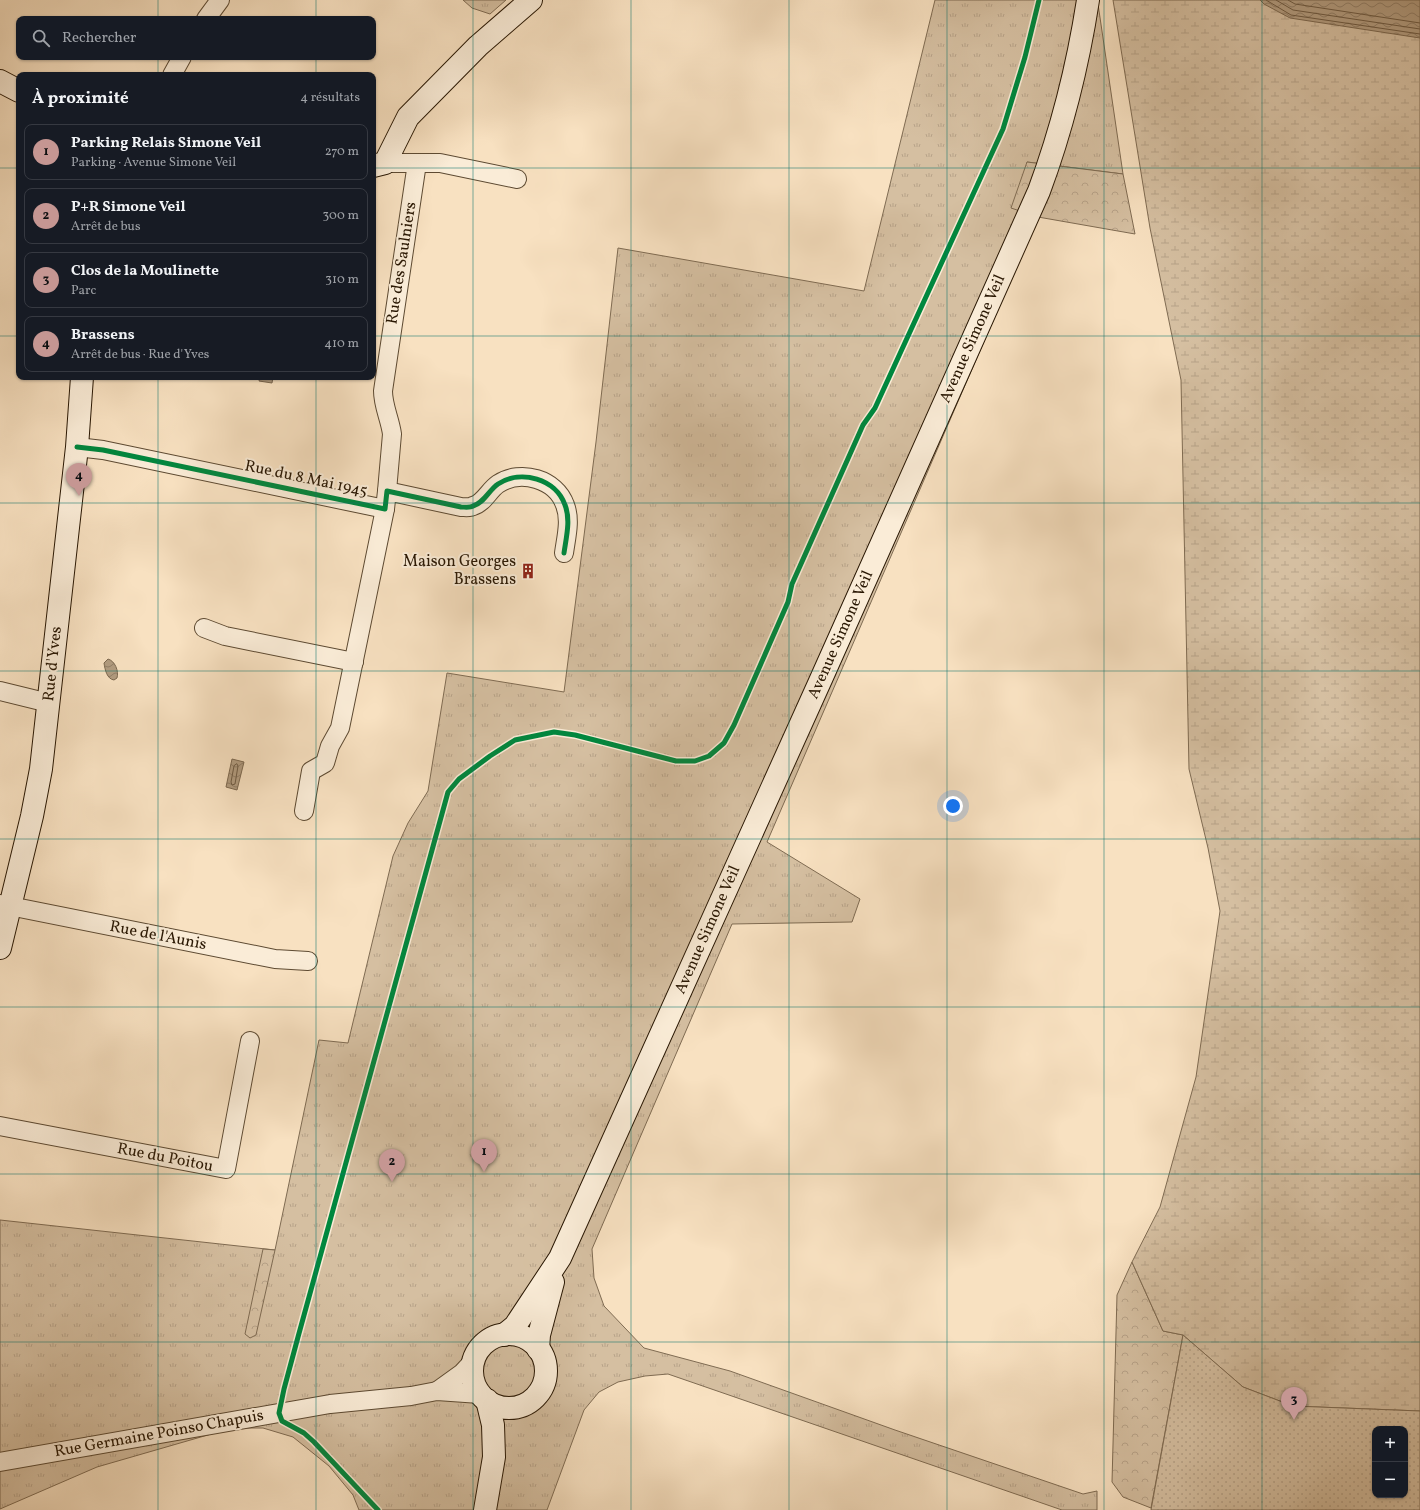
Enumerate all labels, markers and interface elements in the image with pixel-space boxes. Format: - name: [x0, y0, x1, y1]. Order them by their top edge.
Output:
- search box: [16, 16, 376, 60]
- icon: search: [30, 27, 52, 49]
- text: Rechercher: [62, 28, 136, 49]
- text: À proximité: [32, 87, 129, 110]
- text: 4 résultats: [300, 89, 360, 107]
- text: Parking Relais Simone Veil: [71, 133, 261, 154]
- text: 1: [43, 143, 49, 161]
- text: 270 m: [325, 143, 359, 161]
- text: Parking · Avenue Simone Veil: [71, 154, 236, 172]
- text: P+R Simone Veil: [71, 197, 186, 218]
- street label: Rue des Saulniers: [381, 200, 423, 326]
- text: 2: [43, 207, 49, 225]
- text: 300 m: [323, 207, 359, 225]
- text: Arrêt de bus: [71, 218, 140, 236]
- text: Clos de la Moulinette: [71, 261, 219, 282]
- text: 3: [43, 271, 49, 289]
- text: 310 m: [325, 271, 359, 289]
- street label: Avenue Simone Veil: [935, 271, 1011, 407]
- text: Parc: [71, 282, 96, 300]
- text: Brassens: [71, 325, 135, 346]
- text: 4: [42, 335, 50, 353]
- text: 410 m: [324, 335, 359, 353]
- text: Arrêt de bus · Rue d'Yves: [71, 346, 209, 364]
- street label: Rue du 8 Mai 1945: [243, 455, 369, 503]
- pin: 4: [66, 463, 92, 496]
- place label: Maison Georges Brassens: [403, 551, 516, 591]
- building icon: Maison Georges Brassens: [519, 562, 537, 580]
- street label: Avenue Simone Veil: [803, 567, 879, 703]
- street label: Rue d'Yves: [38, 625, 68, 703]
- your location: [943, 796, 963, 816]
- street label: Avenue Simone Veil: [670, 862, 746, 998]
- street label: Rue de l'Aunis: [108, 916, 208, 956]
- street label: Rue du Poitou: [115, 1138, 215, 1178]
- pin: 1: [471, 1139, 497, 1172]
- pin: 2: [379, 1149, 405, 1182]
- pin: 3: [1281, 1387, 1307, 1420]
- street label: Rue Germaine Poinso Chapuis: [53, 1405, 266, 1463]
- map controls: [1372, 1426, 1408, 1498]
- button: +: [1372, 1426, 1408, 1462]
- button: −: [1372, 1462, 1408, 1498]

